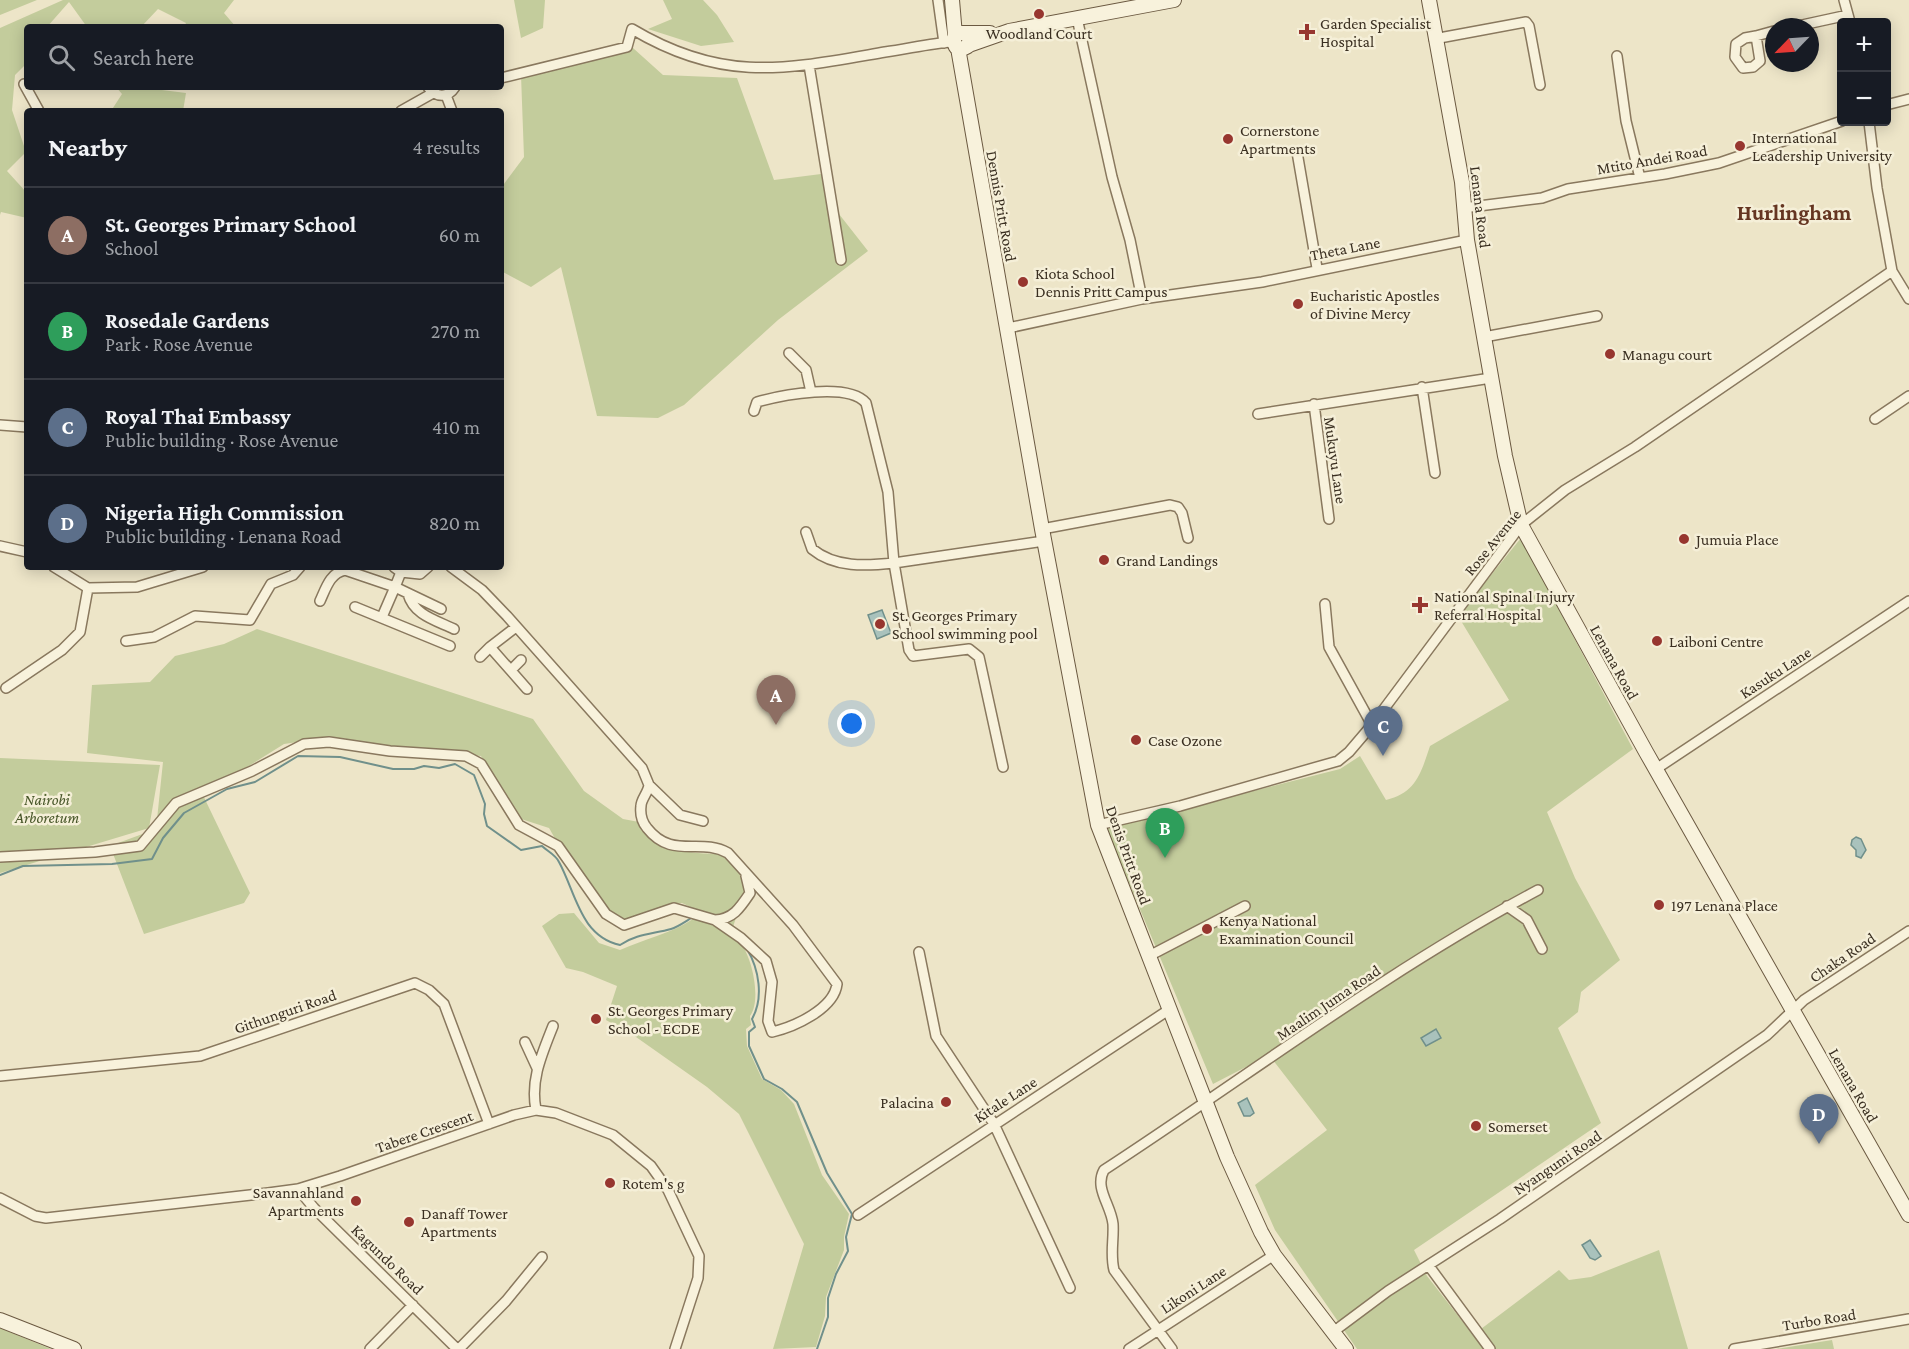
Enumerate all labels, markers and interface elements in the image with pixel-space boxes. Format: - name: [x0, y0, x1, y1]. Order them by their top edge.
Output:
- marker: Woodland Court: [1032, 7, 1046, 21]
- place label: Garden Specialist Hospital: [1320, 15, 1432, 51]
- north arrow: [1765, 18, 1819, 72]
- map controls: [1837, 18, 1891, 126]
- button: +: [1837, 18, 1891, 72]
- marker: Garden Specialist Hospital: [1298, 23, 1316, 41]
- search box: [24, 24, 504, 90]
- place label: Woodland Court: [986, 25, 1093, 42]
- icon: search: [45, 41, 78, 74]
- text: Search here: [93, 45, 194, 70]
- button: −: [1837, 72, 1891, 126]
- place label: Cornerstone Apartments: [1240, 122, 1319, 158]
- place label: International Leadership University: [1752, 129, 1893, 165]
- marker: Cornerstone Apartments: [1221, 132, 1235, 146]
- text: Nearby: [48, 133, 127, 162]
- text: 4 results: [413, 136, 480, 158]
- marker: International Leadership University: [1733, 139, 1747, 153]
- street label: Mtito Andei Road: [1596, 141, 1709, 178]
- street label: Dennis Pritt Road: [983, 149, 1020, 263]
- street label: Lenana Road: [1467, 165, 1494, 250]
- district label: Hurlingham: [1737, 200, 1852, 225]
- text: St. Georges Primary School: [105, 212, 356, 237]
- text: A: [62, 224, 73, 246]
- text: 60 m: [439, 224, 480, 246]
- street label: Theta Lane: [1309, 233, 1382, 264]
- text: School: [105, 237, 158, 259]
- place label: Kiota School Dennis Pritt Campus: [1035, 265, 1168, 301]
- marker: Kiota School Dennis Pritt Campus: [1016, 275, 1030, 289]
- place label: Eucharistic Apostles of Divine Mercy: [1310, 287, 1439, 323]
- marker: Eucharistic Apostles of Divine Mercy: [1291, 297, 1305, 311]
- text: Rosedale Gardens: [105, 308, 269, 333]
- text: B: [62, 320, 73, 342]
- text: 270 m: [431, 320, 480, 342]
- text: Park · Rose Avenue: [105, 333, 253, 355]
- place label: Managu court: [1622, 346, 1713, 364]
- marker: Managu court: [1603, 347, 1617, 361]
- text: Royal Thai Embassy: [105, 404, 291, 429]
- street label: Mukuyu Lane: [1320, 415, 1350, 505]
- text: C: [61, 416, 74, 438]
- text: 410 m: [432, 416, 480, 438]
- text: Public building · Rose Avenue: [105, 429, 338, 451]
- text: Nigeria High Commission: [105, 500, 344, 525]
- street label: Rose Avenue: [1461, 506, 1524, 579]
- text: D: [61, 512, 74, 534]
- text: 820 m: [429, 512, 480, 534]
- text: Public building · Lenana Road: [105, 525, 341, 547]
- place label: Jumuia Place: [1694, 531, 1778, 549]
- marker: Jumuia Place: [1677, 532, 1691, 546]
- place label: Grand Landings: [1116, 552, 1218, 570]
- marker: Grand Landings: [1097, 553, 1111, 567]
- place label: National Spinal Injury Referral Hospital: [1434, 588, 1575, 624]
- marker: National Spinal Injury Referral Hospital: [1411, 596, 1429, 614]
- place label: St. Georges Primary School swimming pool: [892, 607, 1038, 643]
- marker: St. Georges Primary School swimming pool: [873, 617, 887, 631]
- street label: Lenana Road: [1587, 622, 1642, 703]
- place label: Laiboni Centre: [1669, 633, 1763, 650]
- marker: Laiboni Centre: [1650, 634, 1664, 648]
- street label: Kasuku Lane: [1737, 643, 1814, 702]
- pin: A: [756, 676, 796, 725]
- pin: C: [1364, 706, 1402, 756]
- your location: [837, 709, 866, 738]
- place label: Case Ozone: [1148, 732, 1222, 749]
- marker: Case Ozone: [1129, 733, 1143, 747]
- park label: Nairobi Arboretum: [14, 791, 79, 826]
- street label: Denis Pritt Road: [1103, 804, 1154, 907]
- pin: B: [1146, 808, 1184, 858]
- place label: 197 Lenana Place: [1671, 897, 1778, 914]
- marker: 197 Lenana Place: [1652, 898, 1666, 912]
- place label: Kenya National Examination Council: [1219, 912, 1354, 947]
- marker: Kenya National Examination Council: [1200, 922, 1214, 936]
- street label: Chaka Road: [1806, 929, 1879, 986]
- street label: Maalim Juma Road: [1273, 961, 1384, 1044]
- street label: Githunguri Road: [232, 986, 339, 1038]
- place label: St. Georges Primary School - ECDE: [608, 1002, 734, 1037]
- marker: St. Georges Primary School - ECDE: [589, 1012, 603, 1026]
- street label: Lenana Road: [1826, 1045, 1882, 1126]
- street label: Kitale Lane: [971, 1073, 1040, 1126]
- place label: Palacina: [880, 1094, 935, 1111]
- pin: D: [1800, 1094, 1838, 1144]
- marker: Palacina: [939, 1095, 953, 1109]
- street label: Tabere Crescent: [373, 1107, 476, 1156]
- place label: Somerset: [1488, 1118, 1548, 1135]
- marker: Somerset: [1469, 1119, 1483, 1133]
- street label: Nyangumi Road: [1510, 1126, 1605, 1199]
- place label: Rotem's g: [622, 1175, 685, 1193]
- marker: Rotem's g: [603, 1176, 617, 1190]
- place label: Savannahland Apartments: [253, 1184, 345, 1220]
- marker: Savannahland Apartments: [349, 1194, 363, 1208]
- place label: Danaff Tower Apartments: [421, 1205, 508, 1241]
- marker: Danaff Tower Apartments: [402, 1215, 416, 1229]
- street label: Kagundo Road: [348, 1221, 427, 1299]
- street label: Likoni Lane: [1157, 1262, 1229, 1317]
- street label: Turbo Road: [1781, 1305, 1858, 1334]

